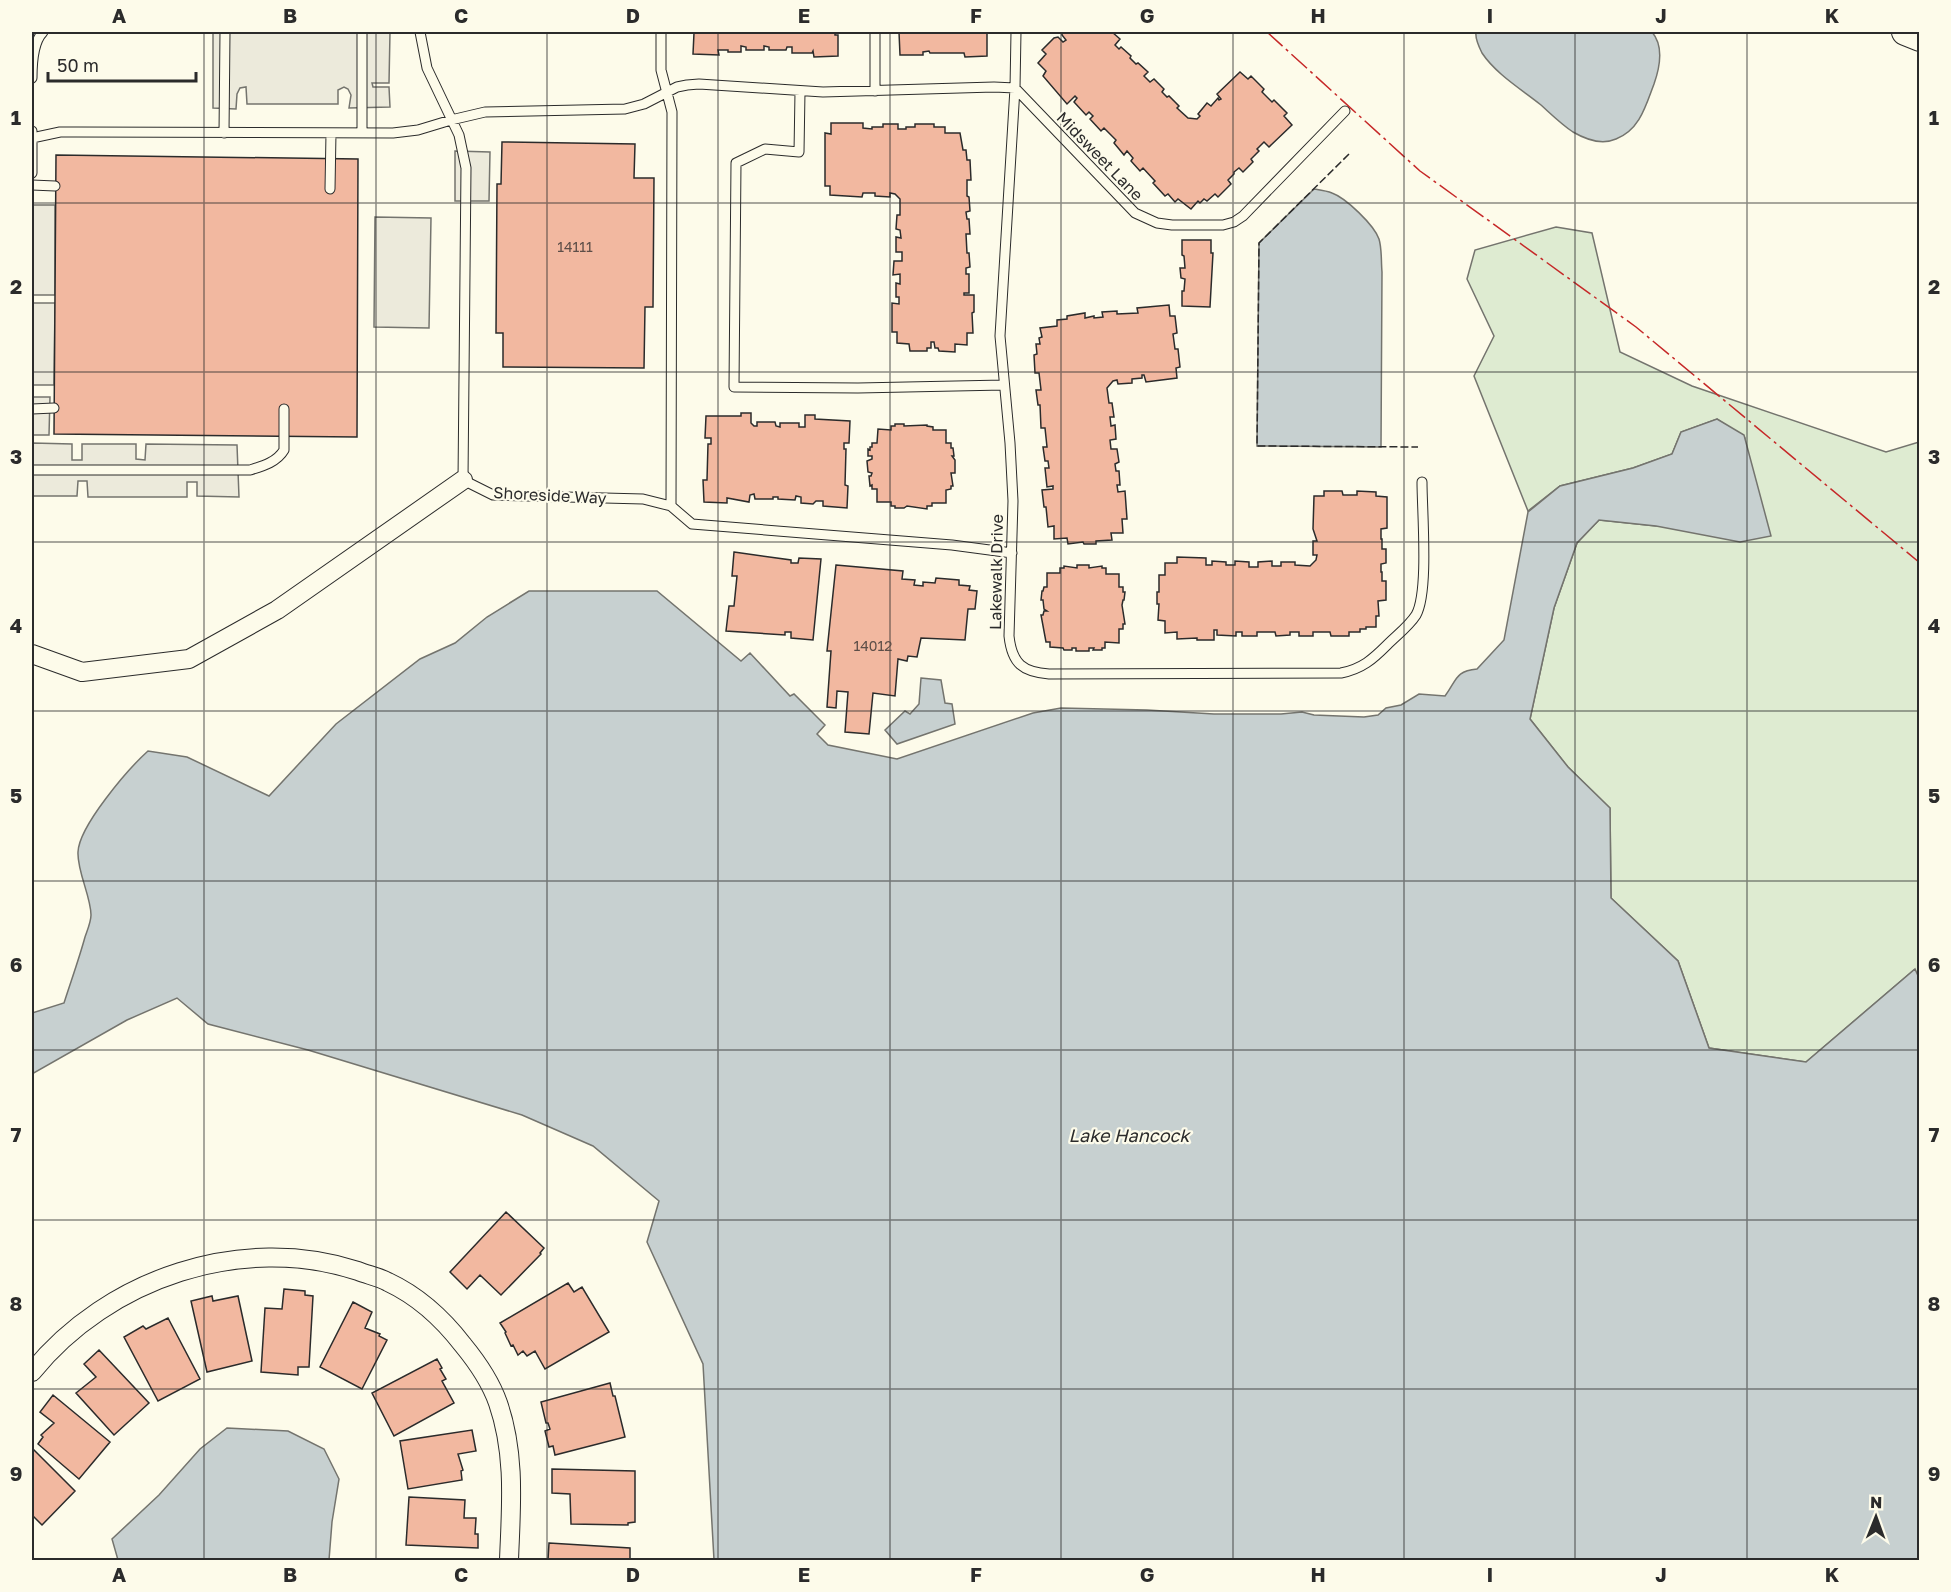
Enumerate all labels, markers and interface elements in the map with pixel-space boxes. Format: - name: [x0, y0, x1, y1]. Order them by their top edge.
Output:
- text: A: [112, 3, 126, 27]
- text: B: [283, 3, 297, 27]
- text: C: [454, 3, 468, 27]
- text: D: [626, 3, 640, 27]
- text: E: [798, 3, 810, 27]
- text: F: [970, 3, 982, 27]
- text: G: [1140, 3, 1154, 27]
- text: H: [1310, 3, 1326, 27]
- text: I: [1487, 3, 1493, 27]
- text: J: [1655, 3, 1667, 27]
- text: K: [1825, 3, 1840, 27]
- scale bar: [48, 45, 196, 83]
- text: 50 m: [57, 54, 99, 76]
- text: 1: [11, 105, 21, 129]
- text: 1: [1929, 105, 1939, 129]
- street label: Midsweet Lane: [1053, 107, 1147, 205]
- house number: 14111: [557, 238, 593, 255]
- text: 2: [10, 274, 22, 298]
- text: 2: [1928, 274, 1940, 298]
- text: 3: [10, 444, 22, 468]
- text: 3: [1928, 444, 1940, 468]
- street label: Shoreside Way: [493, 482, 607, 508]
- street label: Lakewalk Drive: [985, 514, 1007, 630]
- text: 4: [10, 613, 22, 637]
- text: 4: [1928, 613, 1940, 637]
- house number: 14012: [854, 637, 892, 654]
- text: 5: [10, 783, 22, 807]
- text: 5: [1928, 783, 1940, 807]
- text: 6: [10, 952, 22, 976]
- text: 6: [1928, 952, 1940, 976]
- text: 7: [11, 1122, 22, 1146]
- text: 7: [1929, 1122, 1940, 1146]
- water label: Lake Hancock: [1069, 1124, 1191, 1146]
- text: 8: [10, 1291, 22, 1315]
- text: 8: [1928, 1291, 1940, 1315]
- text: 9: [10, 1461, 22, 1485]
- text: 9: [1928, 1461, 1940, 1485]
- north arrow: [1846, 1487, 1906, 1547]
- text: N: [1870, 1492, 1883, 1512]
- text: A: [112, 1562, 126, 1586]
- text: B: [283, 1562, 297, 1586]
- text: C: [454, 1562, 468, 1586]
- text: D: [626, 1562, 640, 1586]
- text: E: [798, 1562, 810, 1586]
- text: F: [970, 1562, 982, 1586]
- text: G: [1140, 1562, 1154, 1586]
- text: H: [1310, 1562, 1326, 1586]
- text: I: [1487, 1562, 1493, 1586]
- text: J: [1655, 1562, 1667, 1586]
- text: K: [1825, 1562, 1840, 1586]

